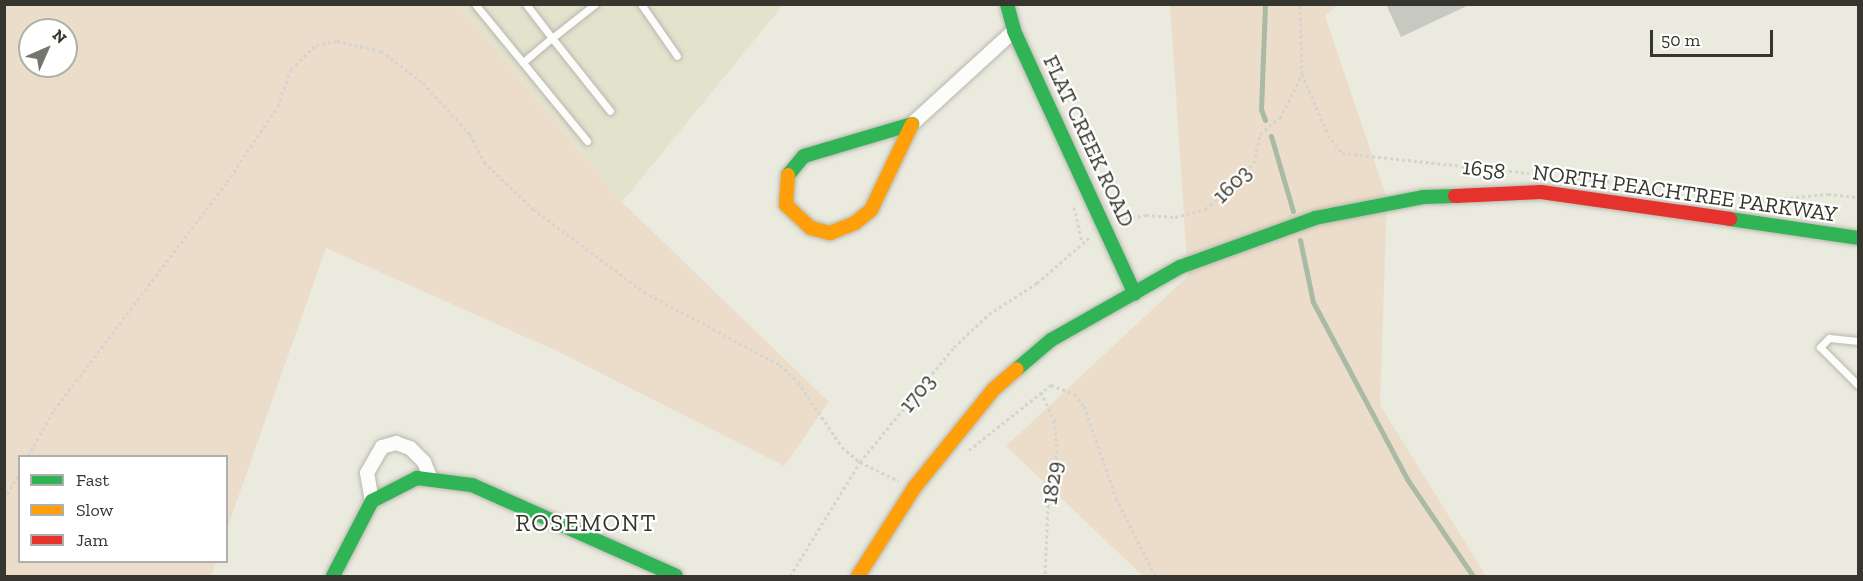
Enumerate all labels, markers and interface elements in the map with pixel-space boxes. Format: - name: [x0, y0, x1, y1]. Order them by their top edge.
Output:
- north arrow: [18, 18, 78, 78]
- scale bar: [1653, 18, 1776, 56]
- text: N: [49, 25, 71, 47]
- text: 50 m: [1661, 29, 1700, 51]
- street label: FLAT CREEK ROAD: [1037, 51, 1141, 231]
- street label: 1658: [1461, 153, 1507, 185]
- street label: 1603: [1207, 159, 1257, 209]
- street label: NORTH PEACHTREE PARKWAY: [1531, 159, 1839, 227]
- street label: 1703: [894, 368, 940, 418]
- legend: [18, 455, 228, 563]
- street label: 1829: [1036, 460, 1068, 506]
- text: Fast: [76, 469, 109, 491]
- text: Slow: [76, 499, 113, 521]
- district label: ROSEMONT: [515, 509, 657, 537]
- text: Jam: [76, 529, 108, 551]

